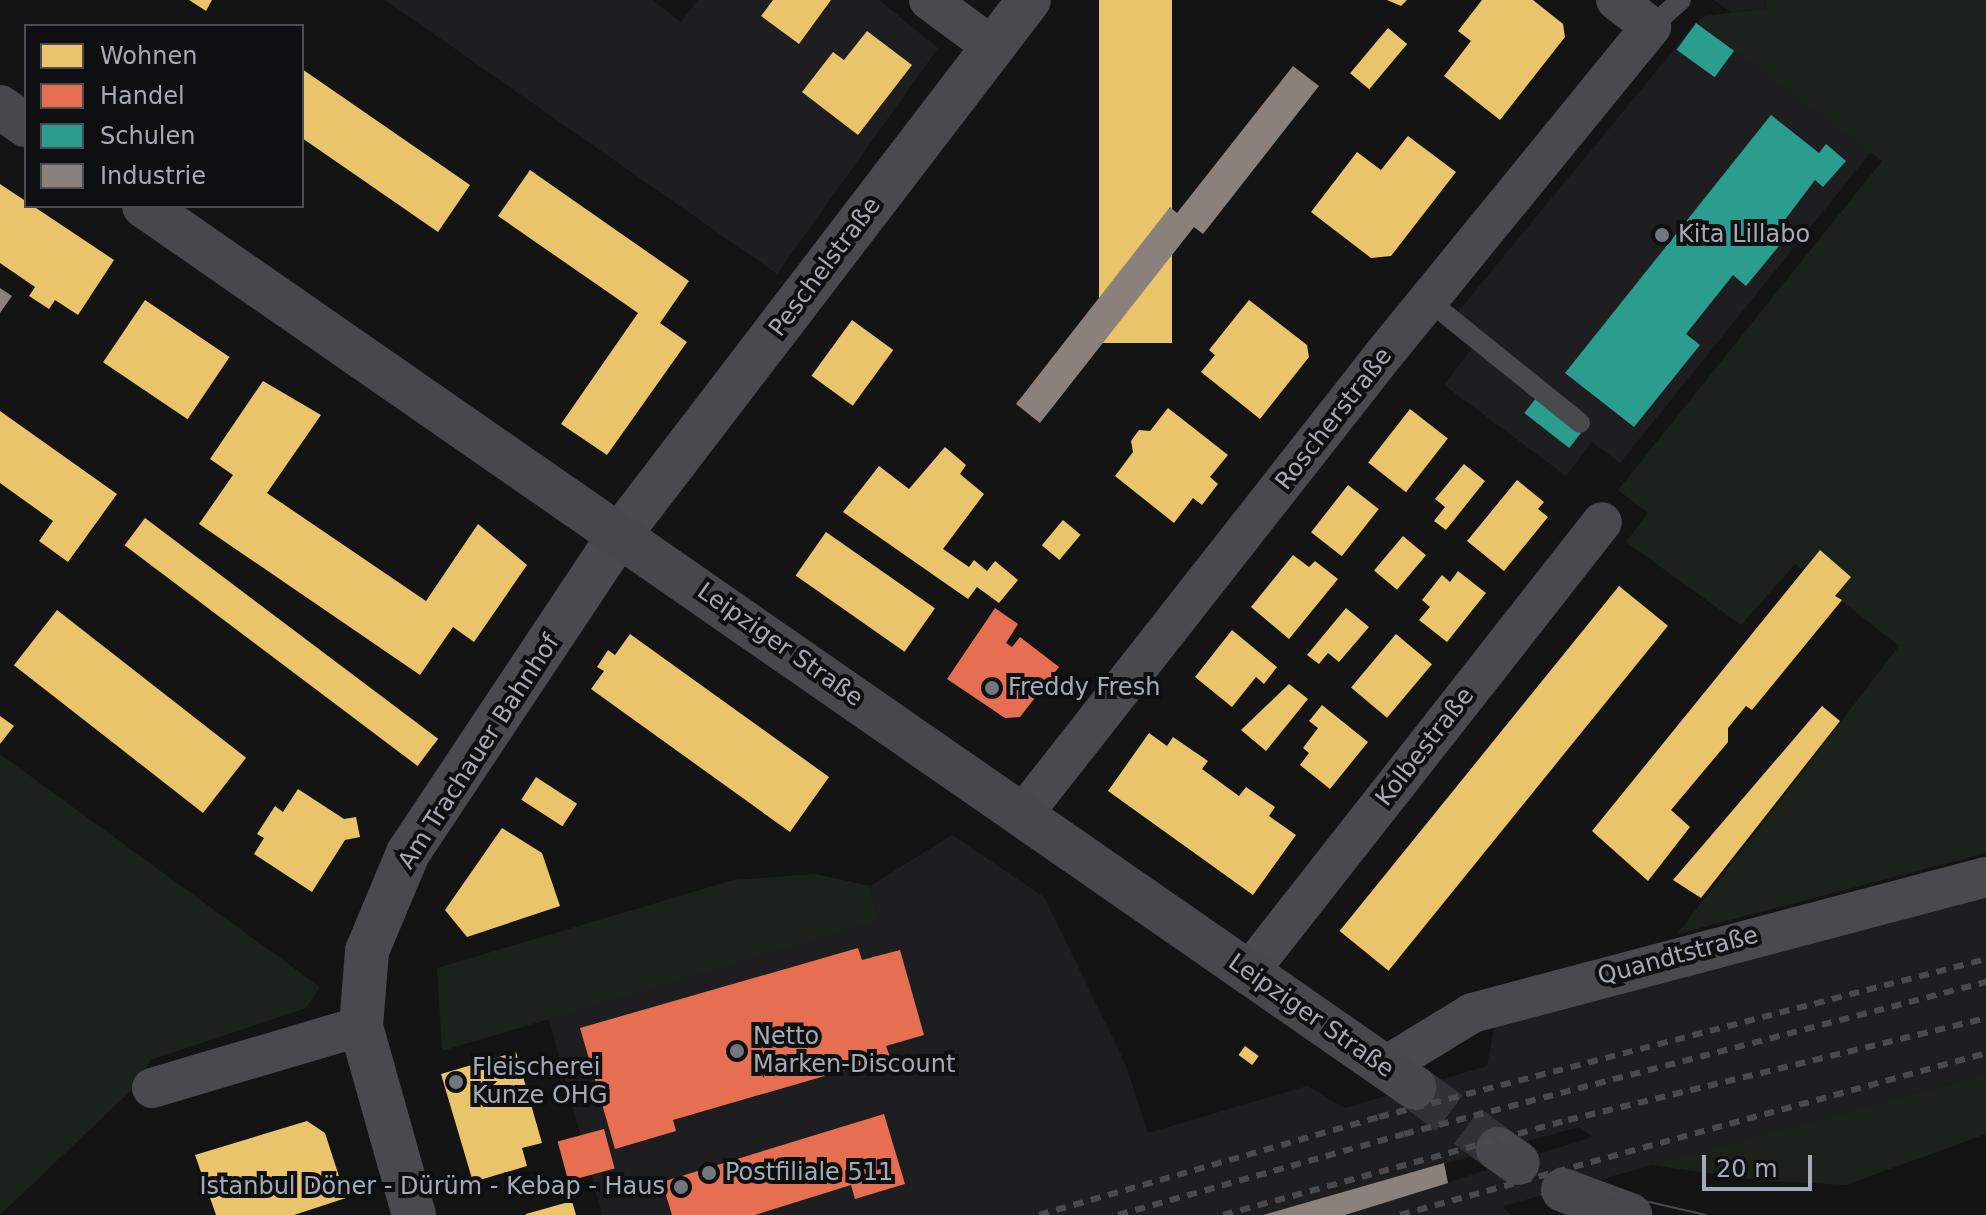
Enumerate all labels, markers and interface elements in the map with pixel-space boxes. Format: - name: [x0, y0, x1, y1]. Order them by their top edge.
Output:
- legend: [24, 24, 304, 208]
- text: Wohnen: [100, 42, 197, 70]
- text: Handel: [100, 82, 185, 110]
- text: Schulen: [100, 122, 196, 150]
- text: Industrie: [100, 162, 206, 190]
- street label: Peschelstraße: [763, 192, 887, 342]
- place label: Kita Lillabo: [1678, 221, 1810, 249]
- marker: Kita Lillabo: [1653, 226, 1671, 244]
- street label: Roscherstraße: [1270, 342, 1398, 496]
- street label: Leipziger Straße: [692, 577, 868, 713]
- street label: Am Trachauer Bahnhof: [392, 629, 566, 875]
- place label: Freddy Fresh: [1008, 674, 1160, 702]
- marker: Freddy Fresh: [983, 679, 1001, 697]
- street label: Kolbestraße: [1370, 682, 1480, 812]
- street label: Quandtstraße: [1595, 921, 1761, 991]
- street label: Leipziger Straße: [1223, 948, 1399, 1084]
- place label: Netto Marken-Discount: [753, 1023, 955, 1079]
- marker: Netto Marken-Discount: [728, 1042, 746, 1060]
- place label: Fleischerei Kunze OHG: [472, 1054, 607, 1110]
- marker: Fleischerei Kunze OHG: [447, 1073, 465, 1091]
- scale bar: [1706, 1139, 1816, 1189]
- text: 20 m: [1716, 1155, 1778, 1183]
- place label: Postfiliale 511: [725, 1159, 893, 1187]
- marker: Postfiliale 511: [700, 1164, 718, 1182]
- place label: Istanbul Döner - Dürüm - Kebap - Haus: [199, 1173, 665, 1201]
- marker: Istanbul Döner - Dürüm - Kebap - Haus: [672, 1178, 690, 1196]

